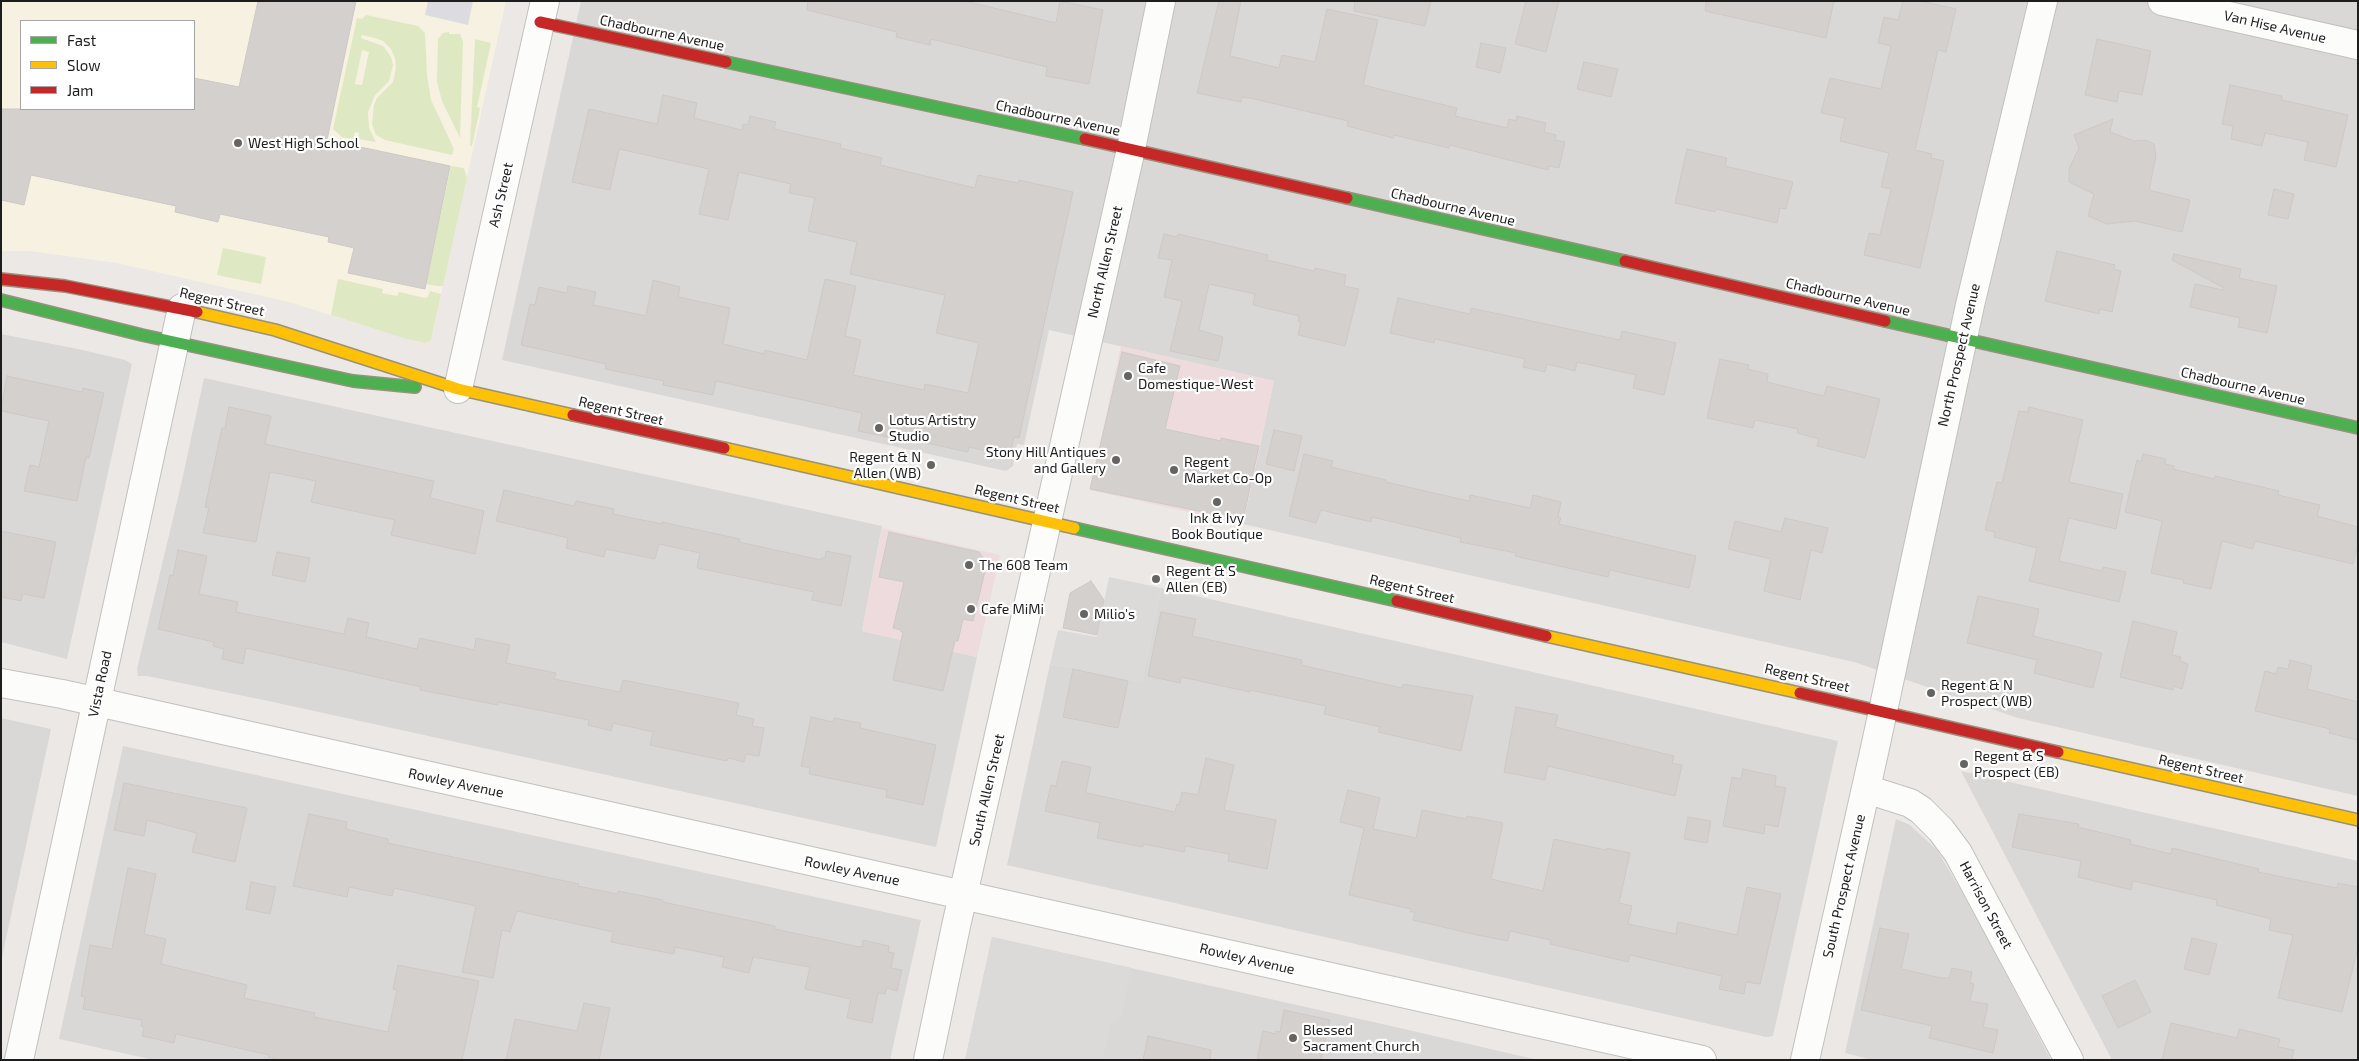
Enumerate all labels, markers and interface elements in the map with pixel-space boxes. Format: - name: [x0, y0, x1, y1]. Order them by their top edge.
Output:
- street label: Van Hise Avenue: [2222, 7, 2328, 47]
- street label: Chadbourne Avenue: [598, 12, 726, 54]
- legend: [20, 20, 195, 110]
- text: Fast: [67, 31, 96, 49]
- text: Slow: [67, 56, 101, 74]
- text: Jam: [67, 81, 93, 99]
- street label: Chadbourne Avenue: [994, 97, 1122, 139]
- place label: West High School: [248, 135, 359, 151]
- marker: West High School: [232, 137, 244, 149]
- street label: Ash Street: [485, 161, 517, 229]
- street label: Chadbourne Avenue: [1389, 185, 1517, 229]
- street label: North Allen Street: [1084, 204, 1126, 320]
- street label: Chadbourne Avenue: [1784, 275, 1912, 319]
- street label: North Prospect Avenue: [1934, 282, 1984, 428]
- street label: Regent Street: [178, 284, 266, 320]
- place label: Cafe Domestique-West: [1138, 360, 1254, 392]
- street label: Chadbourne Avenue: [2179, 364, 2307, 408]
- marker: Cafe Domestique-West: [1122, 370, 1134, 382]
- street label: Regent Street: [577, 393, 665, 429]
- place label: Lotus Artistry Studio: [889, 412, 976, 444]
- marker: Lotus Artistry Studio: [873, 422, 885, 434]
- place label: Stony Hill Antiques and Gallery: [986, 444, 1106, 477]
- place label: Regent & N Allen (WB): [849, 449, 921, 482]
- marker: Stony Hill Antiques and Gallery: [1110, 454, 1122, 466]
- place label: Regent Market Co-Op: [1184, 454, 1272, 487]
- marker: Regent & N Allen (WB): [925, 459, 937, 471]
- marker: Regent Market Co-Op: [1168, 464, 1180, 476]
- street label: Regent Street: [973, 481, 1061, 517]
- marker: Ink & Ivy Book Boutique: [1211, 496, 1223, 508]
- place label: Ink & Ivy Book Boutique: [1171, 510, 1263, 542]
- place label: The 608 Team: [979, 557, 1068, 573]
- marker: The 608 Team: [963, 559, 975, 571]
- place label: Regent & S Allen (EB): [1166, 563, 1236, 596]
- street label: Regent Street: [1368, 571, 1456, 607]
- marker: Regent & S Allen (EB): [1150, 573, 1162, 585]
- place label: Cafe MiMi: [981, 601, 1044, 617]
- marker: Cafe MiMi: [965, 603, 977, 615]
- place label: Milio's: [1094, 606, 1135, 622]
- marker: Milio's: [1078, 608, 1090, 620]
- street label: Vista Road: [85, 649, 115, 719]
- street label: Regent Street: [1763, 660, 1851, 696]
- place label: Regent & N Prospect (WB): [1941, 677, 2032, 710]
- marker: Regent & N Prospect (WB): [1925, 687, 1937, 699]
- street label: South Allen Street: [966, 732, 1008, 848]
- place label: Regent & S Prospect (EB): [1974, 748, 2059, 780]
- street label: Regent Street: [2157, 751, 2245, 787]
- marker: Regent & S Prospect (EB): [1958, 758, 1970, 770]
- street label: Rowley Avenue: [407, 765, 505, 801]
- street label: South Prospect Avenue: [1819, 813, 1869, 959]
- street label: Rowley Avenue: [803, 853, 901, 889]
- street label: Harrison Street: [1956, 858, 2016, 952]
- street label: Rowley Avenue: [1198, 940, 1296, 978]
- place label: Blessed Sacrament Church: [1303, 1022, 1420, 1054]
- marker: Blessed Sacrament Church: [1287, 1032, 1299, 1044]

